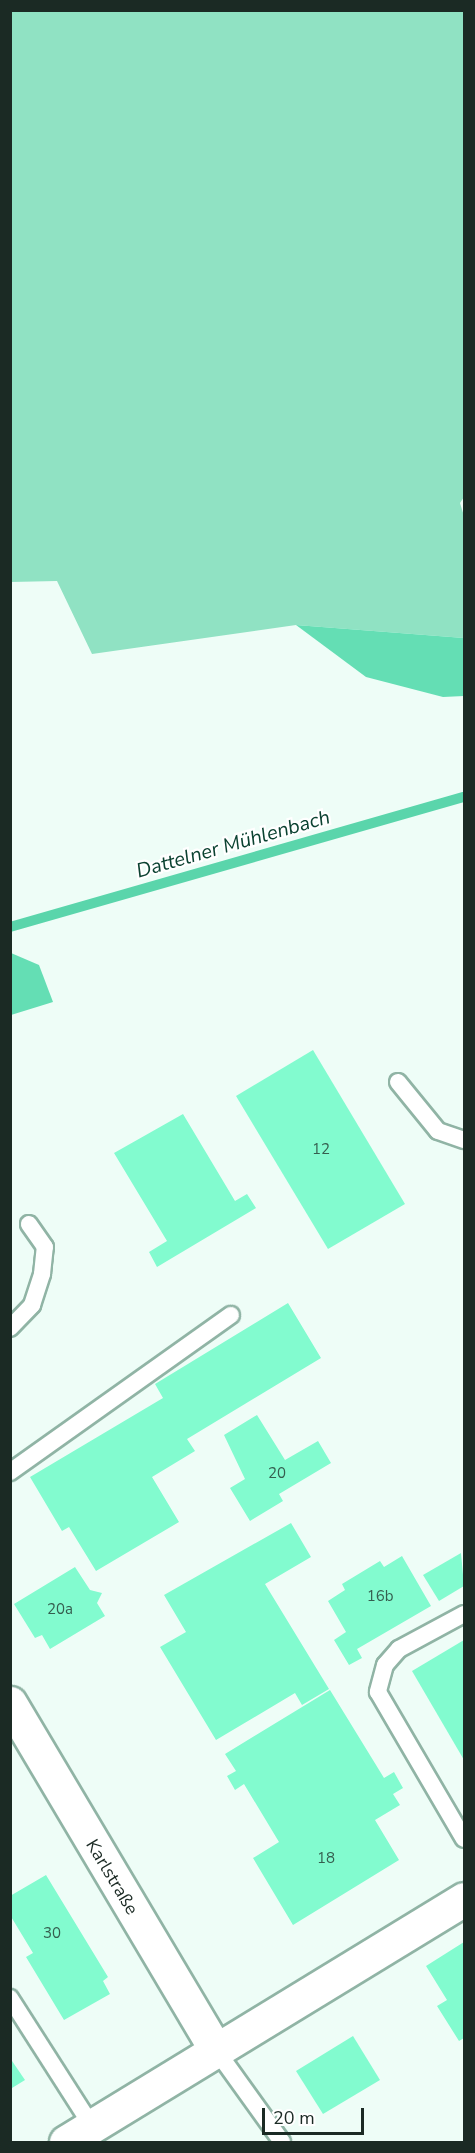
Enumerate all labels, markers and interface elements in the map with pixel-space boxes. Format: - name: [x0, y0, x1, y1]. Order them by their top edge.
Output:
- water label: Dattelner Mühlenbach: [133, 805, 333, 883]
- house number: 12: [312, 1141, 330, 1159]
- house number: 20: [268, 1465, 286, 1483]
- house number: 16b: [367, 1588, 393, 1606]
- house number: 20a: [47, 1601, 73, 1619]
- street label: Karlstraße: [81, 1835, 143, 1919]
- house number: 18: [317, 1850, 335, 1868]
- house number: 30: [43, 1925, 61, 1943]
- scale bar: [265, 2096, 367, 2134]
- text: 20 m: [273, 2106, 315, 2130]

